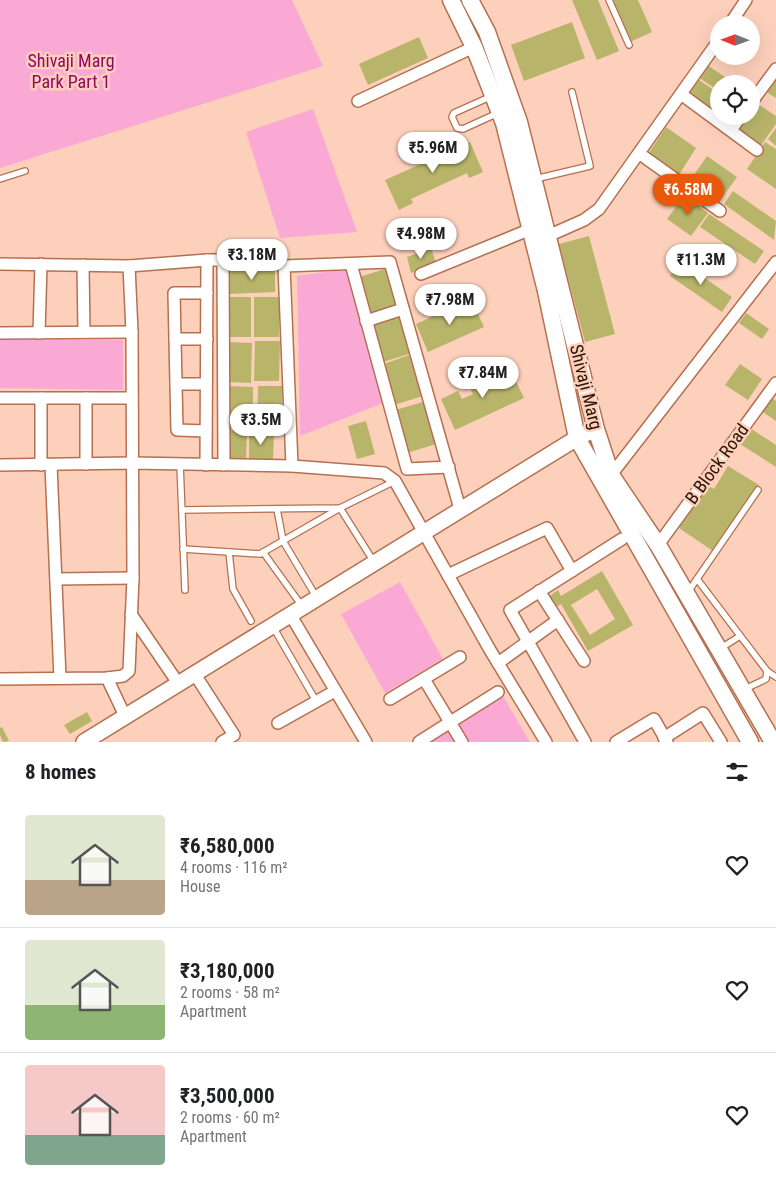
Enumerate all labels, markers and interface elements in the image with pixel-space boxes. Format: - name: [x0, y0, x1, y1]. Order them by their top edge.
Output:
- north arrow: [710, 15, 760, 65]
- map controls: [710, 15, 760, 125]
- park label: Shivaji Marg Park Part 1: [27, 50, 115, 92]
- button: locate: [710, 75, 760, 125]
- pin: ₹5.96M: [392, 132, 474, 174]
- text: ₹5.96M: [409, 138, 457, 157]
- pin: ₹6.58M: [647, 174, 729, 216]
- text: ₹6.58M: [664, 180, 712, 199]
- pin: ₹4.98M: [380, 218, 462, 260]
- text: ₹4.98M: [397, 224, 445, 243]
- pin: ₹3.18M: [211, 238, 293, 281]
- pin: ₹11.3M: [660, 244, 742, 286]
- text: ₹3.18M: [228, 245, 276, 264]
- text: ₹11.3M: [677, 250, 725, 269]
- pin: ₹7.98M: [409, 284, 491, 326]
- text: ₹7.98M: [426, 290, 474, 309]
- street label: Shivaji Marg: [566, 342, 607, 432]
- pin: ₹7.84M: [442, 356, 524, 399]
- text: ₹7.84M: [459, 363, 507, 382]
- pin: ₹3.5M: [226, 404, 296, 446]
- text: ₹3.5M: [241, 410, 281, 429]
- street label: B Block Road: [681, 420, 753, 508]
- icon: filters: [723, 758, 751, 786]
- text: 8 homes: [25, 760, 96, 784]
- text: ₹6,580,000: [180, 834, 275, 858]
- icon: home: [65, 835, 125, 895]
- icon: heart: [723, 851, 751, 879]
- text: 4 rooms · 116 m²: [180, 858, 288, 877]
- text: House: [180, 877, 220, 896]
- text: ₹3,180,000: [180, 959, 275, 983]
- icon: home: [65, 960, 125, 1020]
- icon: heart: [723, 976, 751, 1004]
- text: 2 rooms · 58 m²: [180, 983, 280, 1002]
- text: Apartment: [180, 1002, 247, 1021]
- text: ₹3,500,000: [180, 1084, 275, 1108]
- icon: home: [65, 1085, 125, 1145]
- icon: heart: [723, 1101, 751, 1129]
- text: 2 rooms · 60 m²: [180, 1108, 280, 1127]
- text: Apartment: [180, 1127, 247, 1146]

